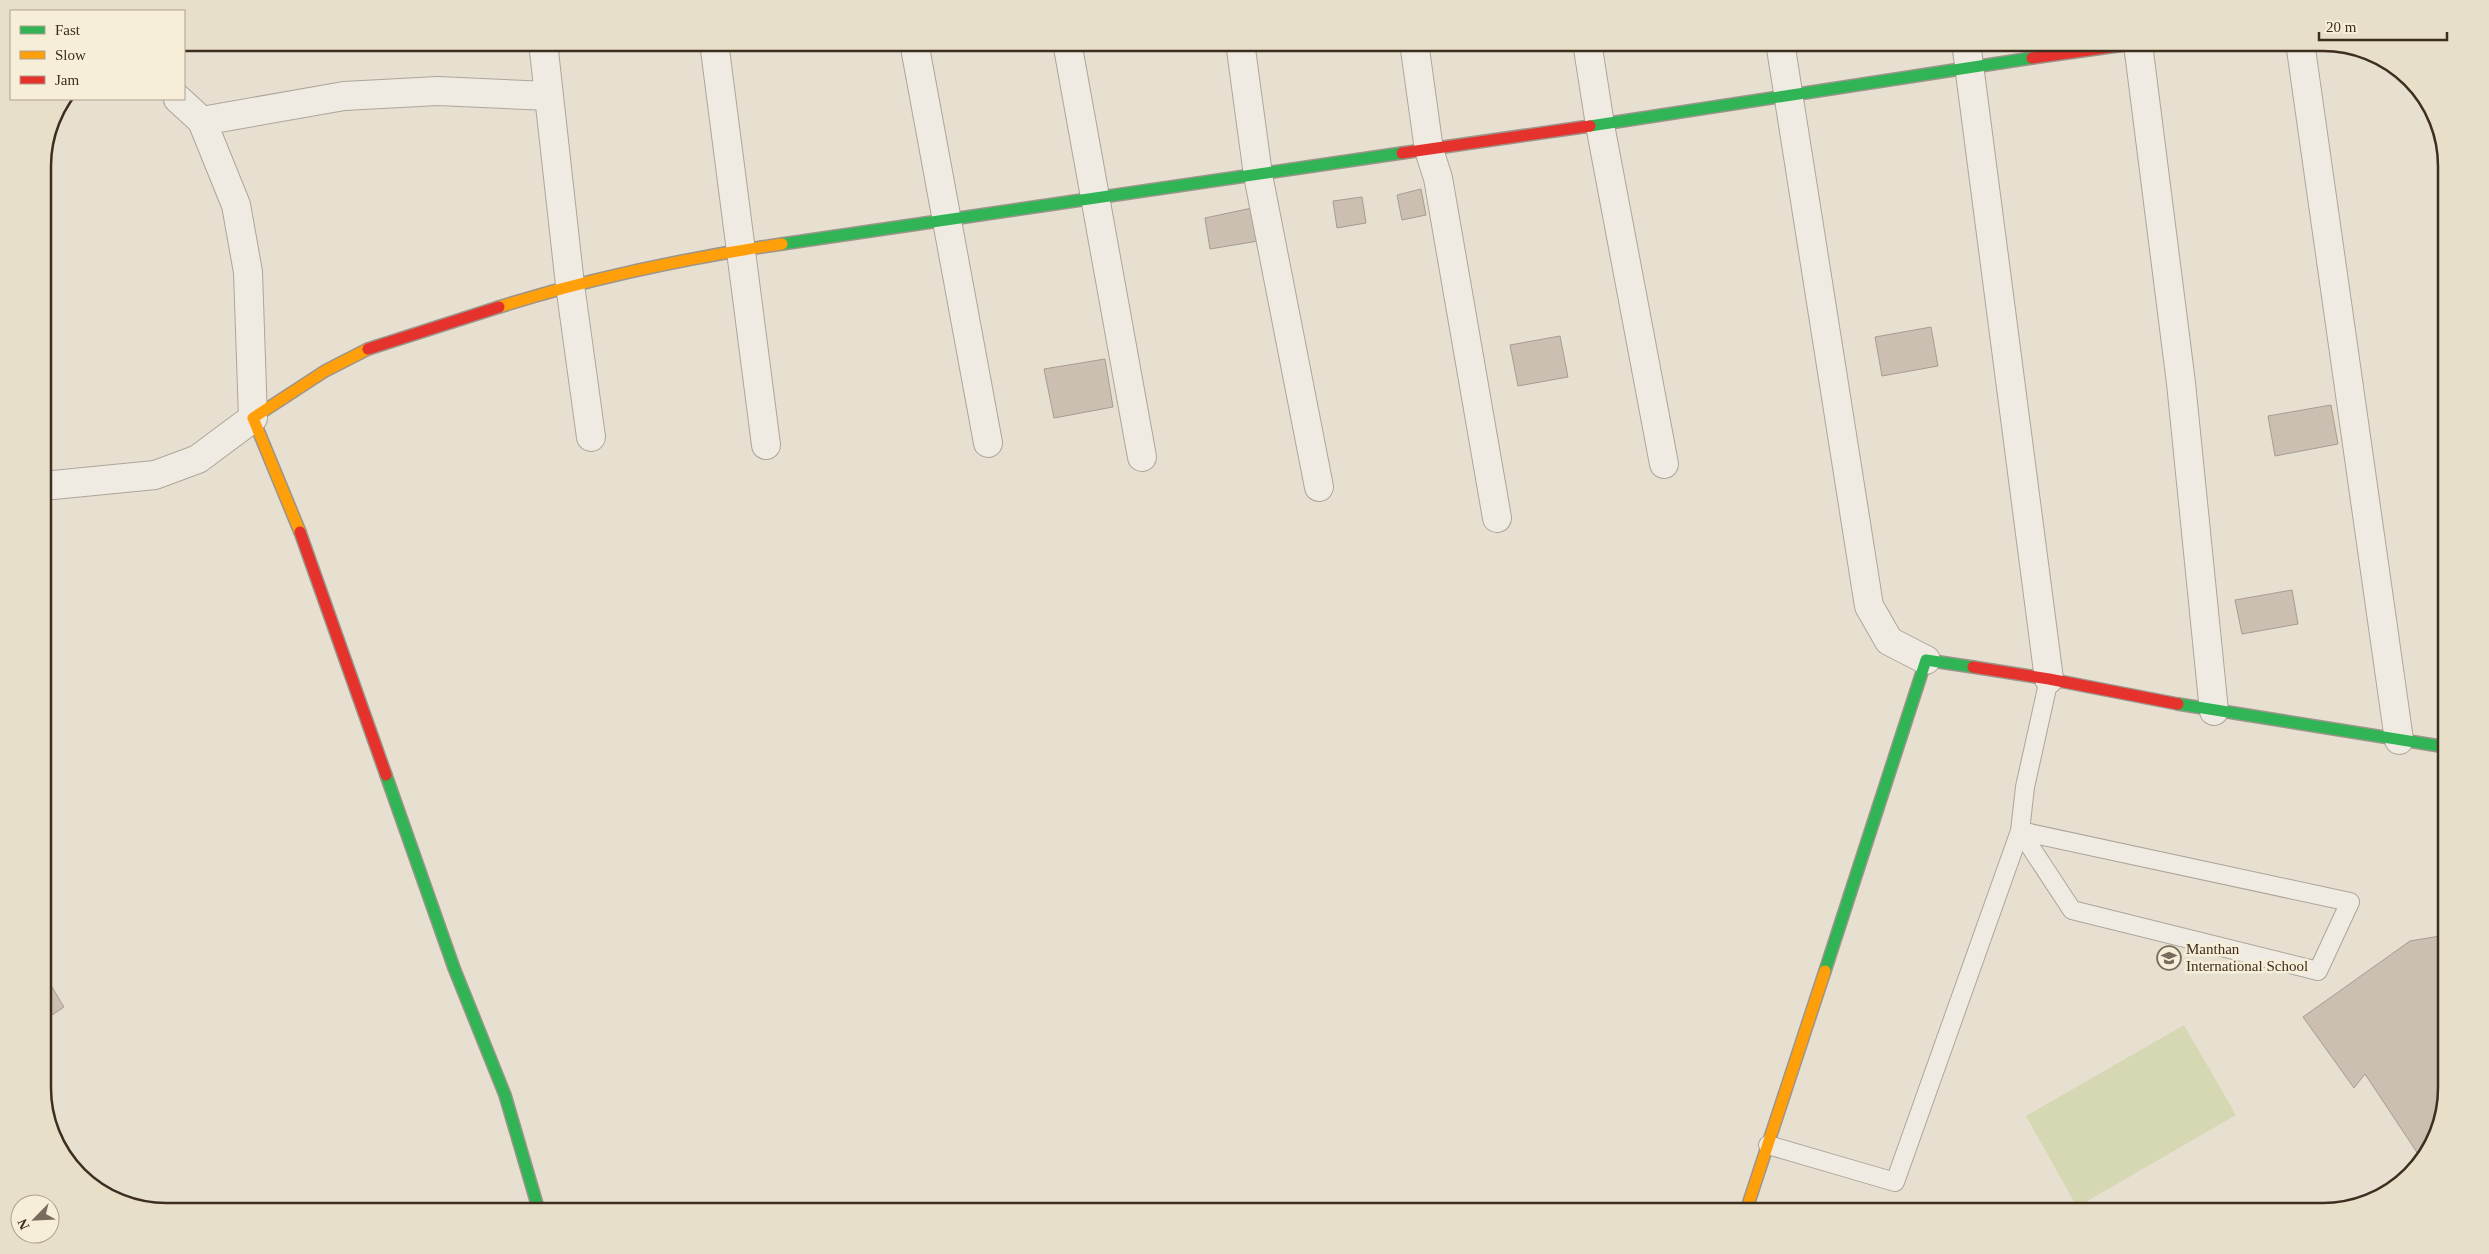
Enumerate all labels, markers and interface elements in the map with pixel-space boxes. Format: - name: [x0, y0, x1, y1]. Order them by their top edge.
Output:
- legend: [10, 10, 185, 100]
- scale bar: [2319, 10, 2446, 42]
- text: 20 m: [2326, 19, 2357, 35]
- text: Fast: [55, 22, 81, 38]
- text: Slow: [55, 47, 86, 63]
- text: Jam: [55, 72, 79, 88]
- place label: Manthan International School: [2186, 941, 2308, 974]
- school or university icon: Manthan International School: [2156, 945, 2182, 971]
- north arrow: [10, 1194, 60, 1244]
- text: N: [15, 1216, 32, 1232]

